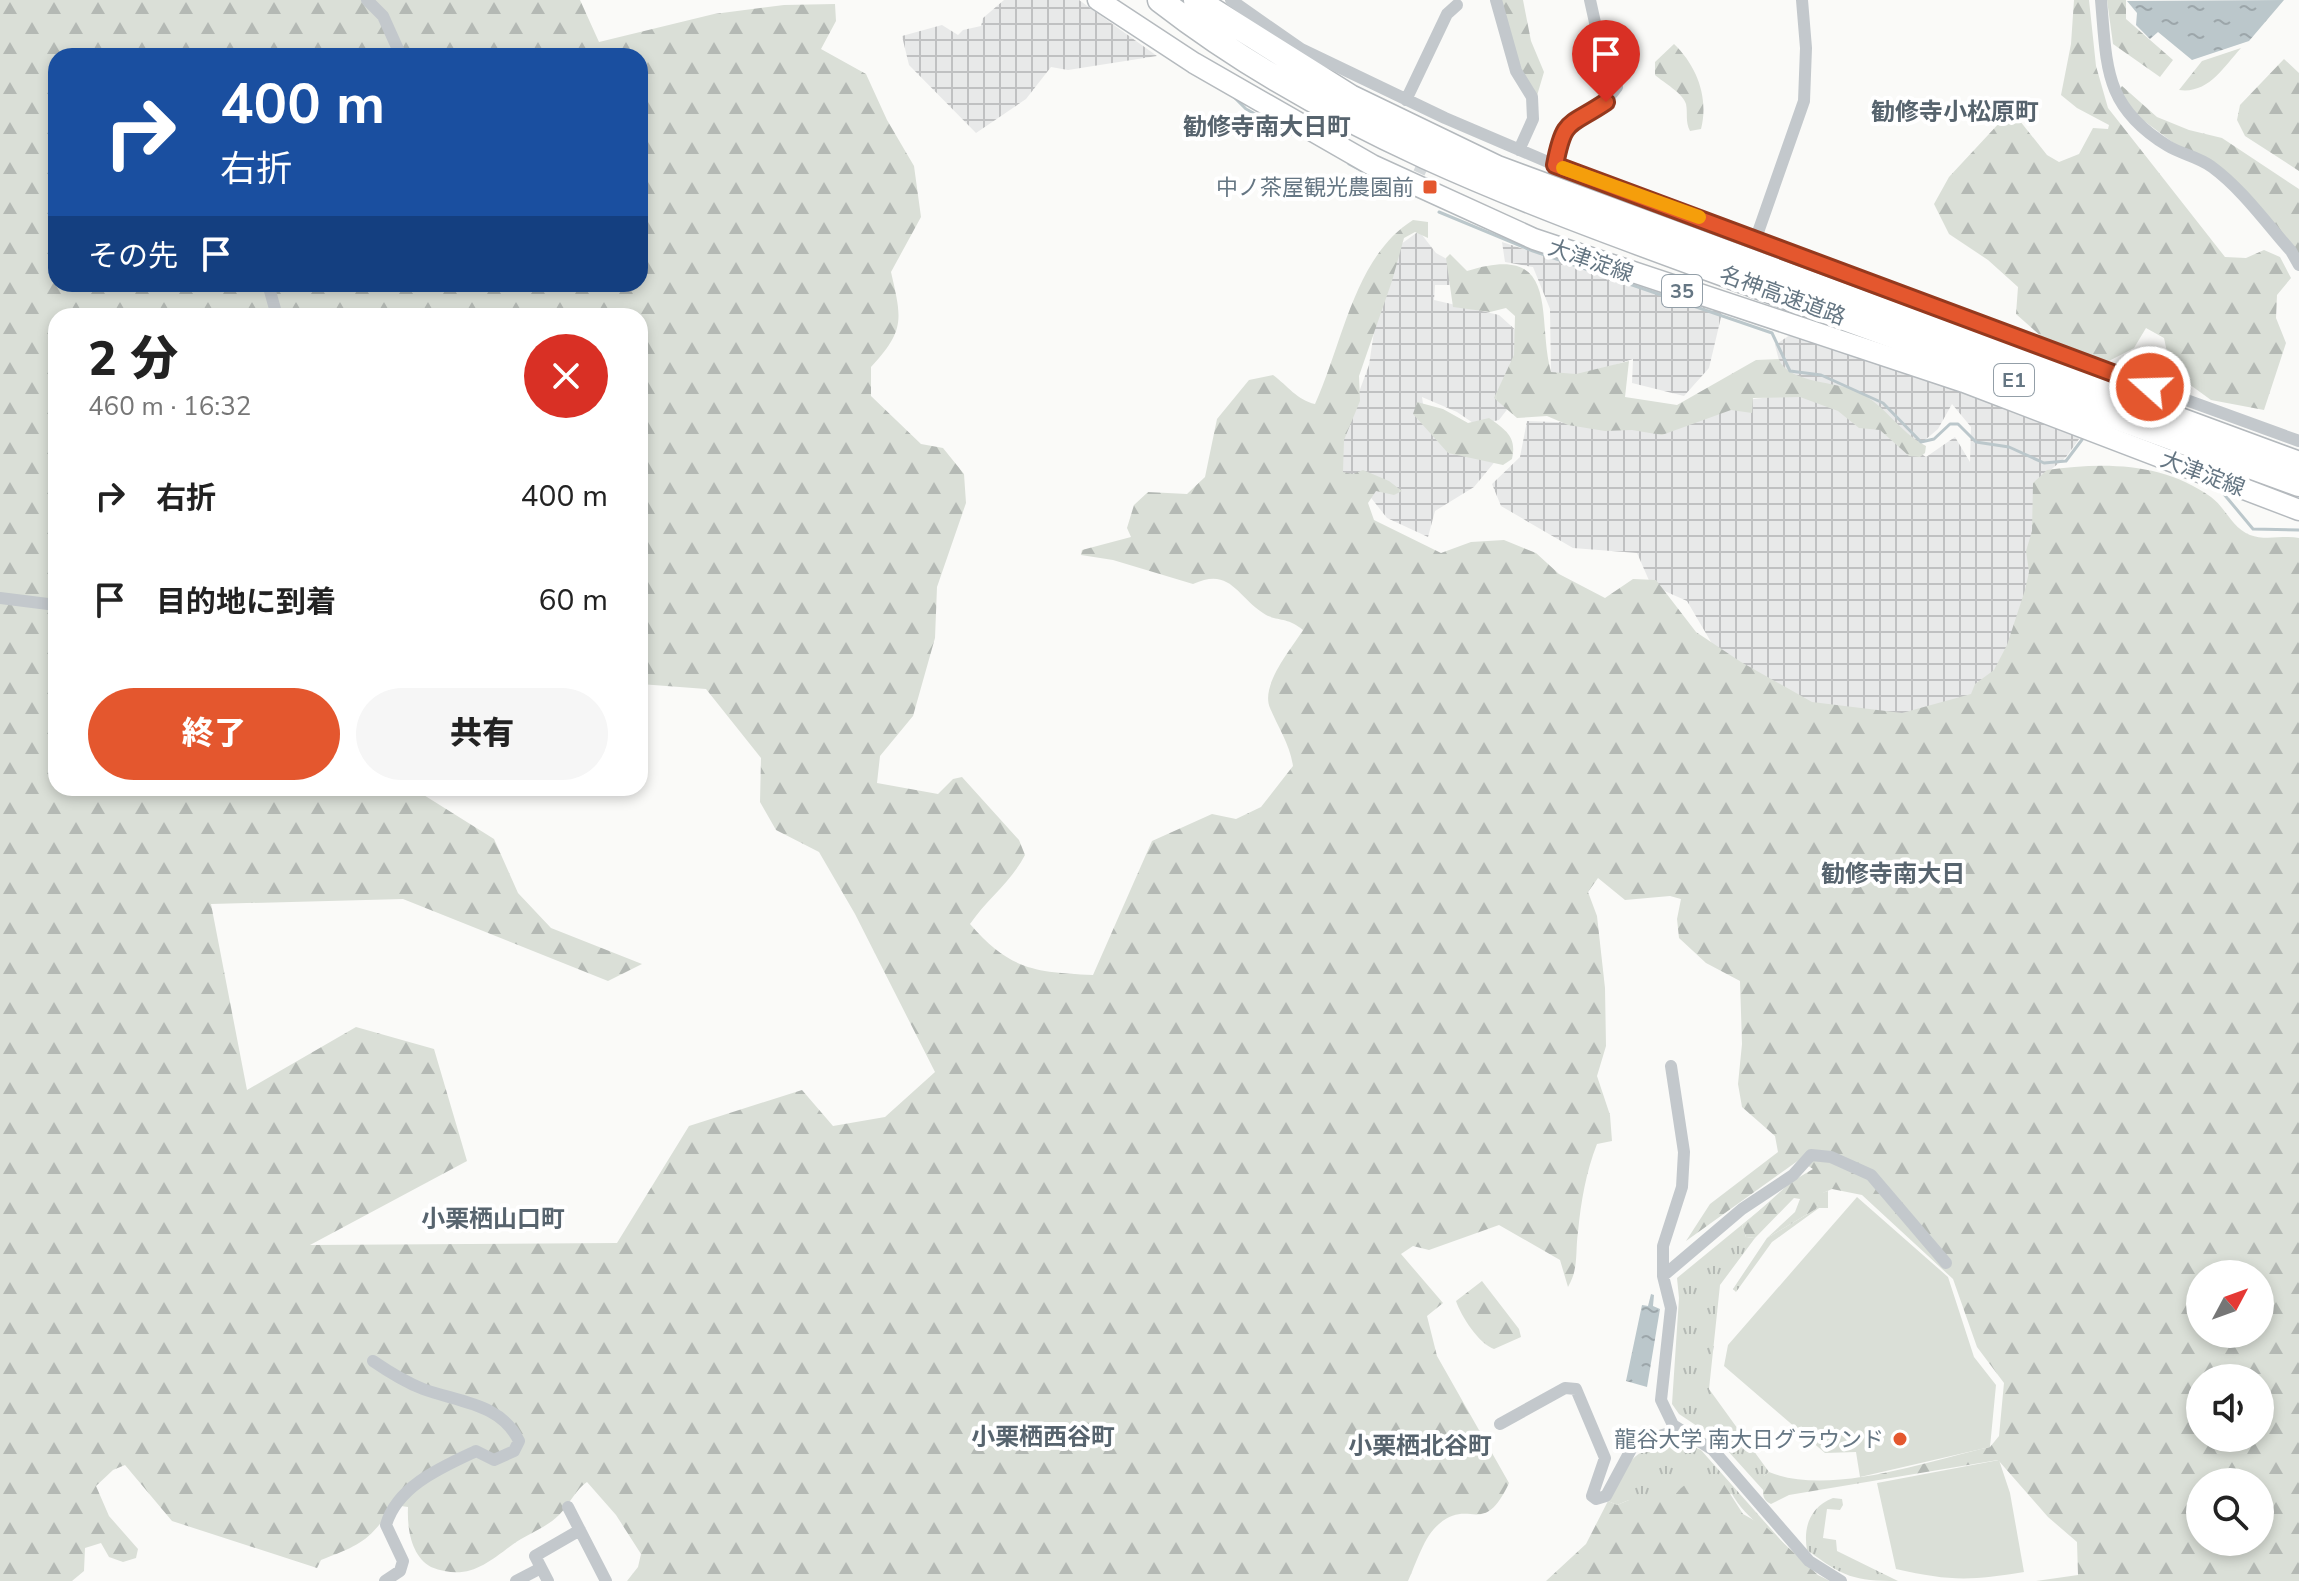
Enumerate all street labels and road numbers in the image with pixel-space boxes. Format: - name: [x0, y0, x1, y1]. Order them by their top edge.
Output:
- street label: 大津淀線: [1544, 232, 1637, 289]
- street label: 名神高速道路: [1716, 259, 1850, 333]
- road number: 35: [1662, 275, 1702, 307]
- road number: E1: [1994, 364, 2034, 396]
- street label: 大津淀線: [2156, 444, 2249, 504]

